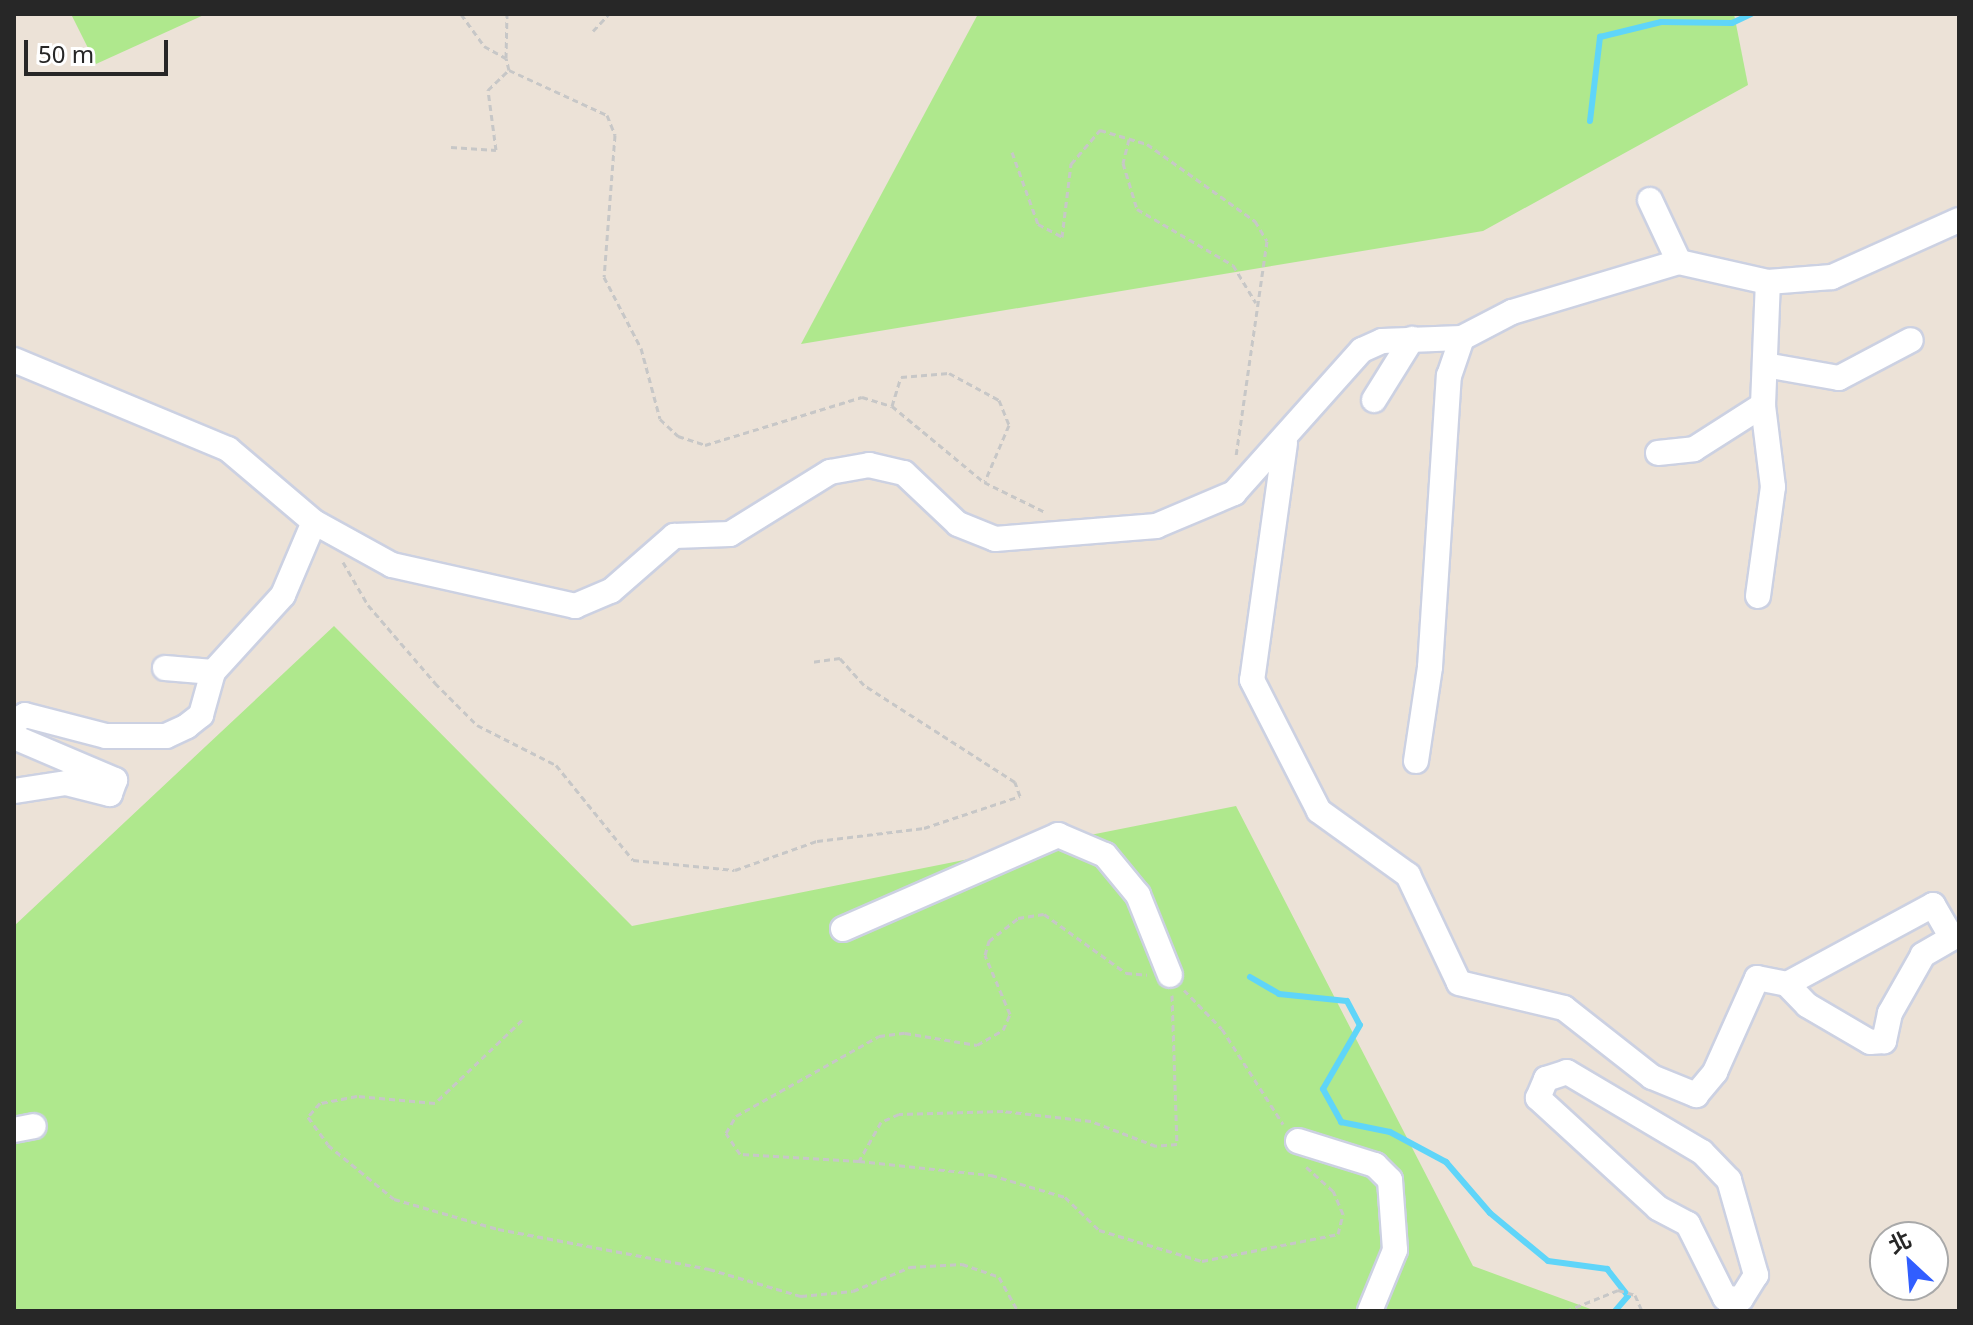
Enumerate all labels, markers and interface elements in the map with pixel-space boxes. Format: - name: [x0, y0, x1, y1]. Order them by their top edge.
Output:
- scale bar: [28, 24, 172, 74]
- text: 50 m: [38, 37, 94, 70]
- north arrow: [1869, 1221, 1949, 1301]
- text: 北: [1883, 1223, 1916, 1260]

